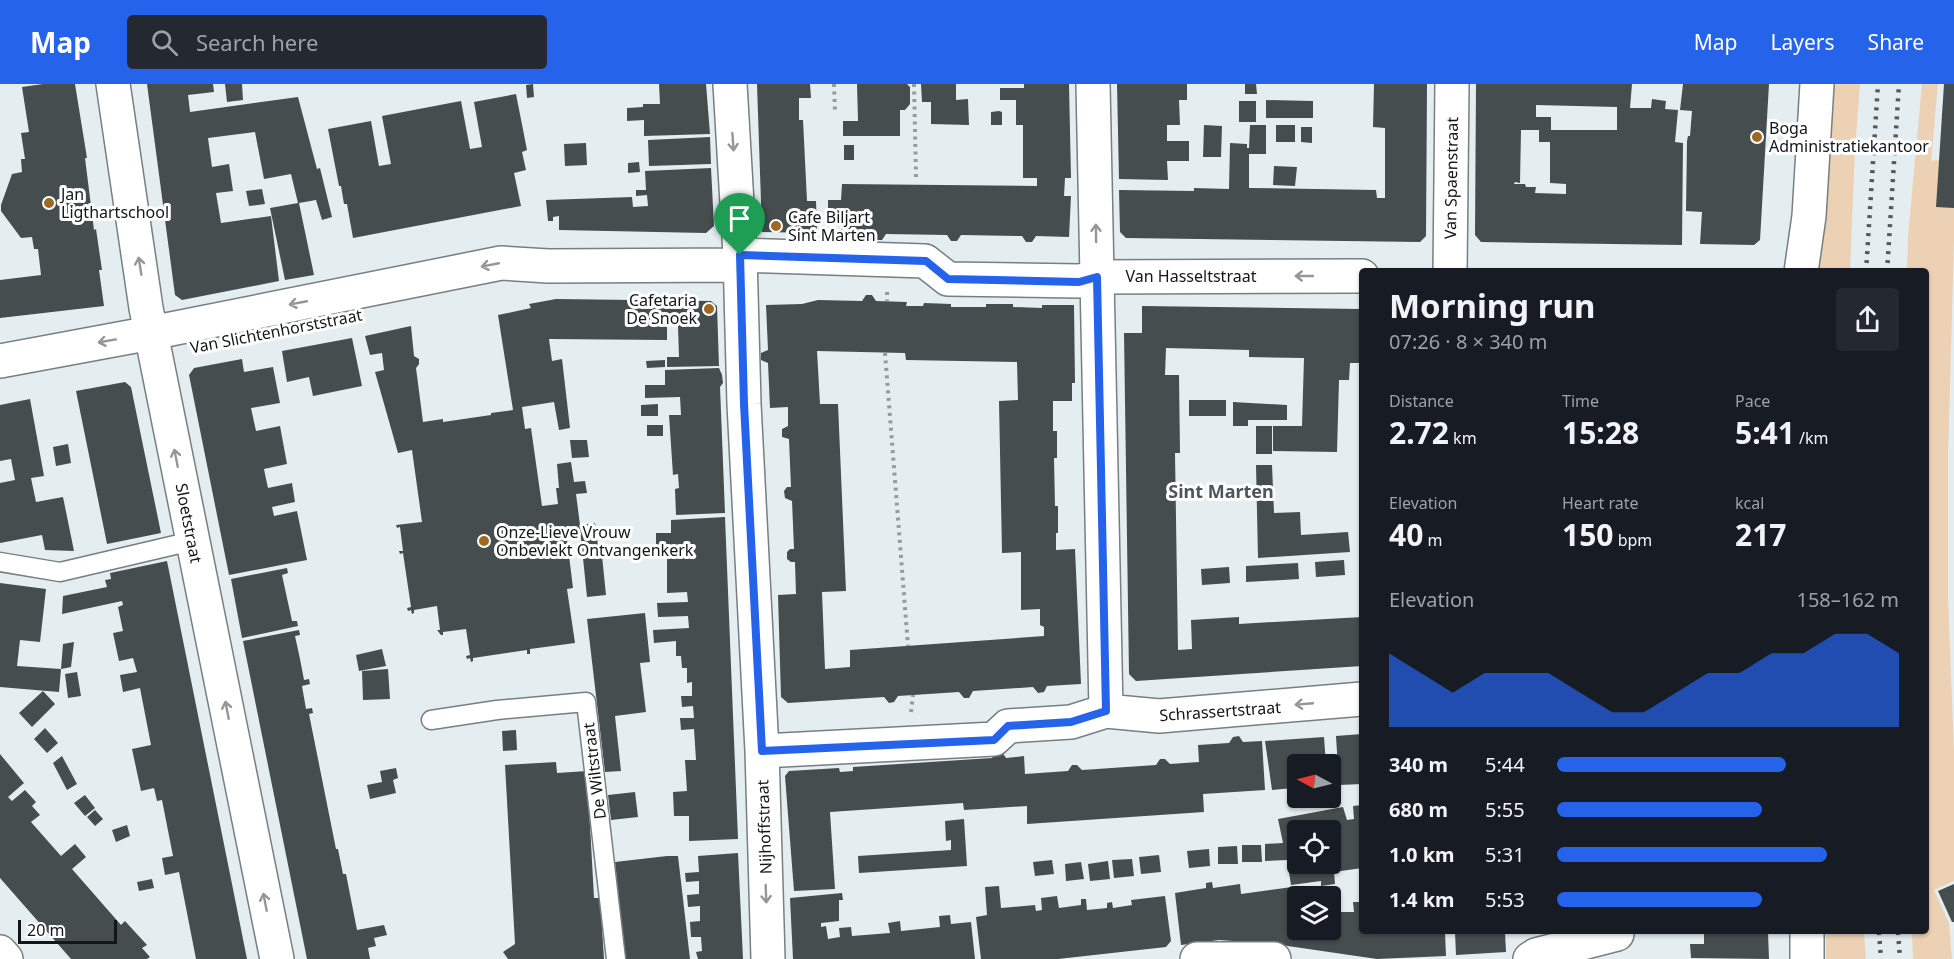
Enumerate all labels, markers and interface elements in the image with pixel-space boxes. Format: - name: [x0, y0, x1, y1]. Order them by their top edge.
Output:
- search box: [127, 15, 547, 69]
- text: Map: [30, 23, 91, 61]
- icon: search: [148, 26, 181, 59]
- text: Search here: [196, 27, 318, 57]
- text: Map: [1694, 28, 1738, 56]
- text: Layers: [1771, 28, 1835, 56]
- text: Share: [1868, 28, 1924, 56]
- street label: Van Spaenstraat: [1439, 116, 1463, 239]
- place label: Boga Administratiekantoor: [1769, 117, 1929, 157]
- marker: Boga Administratiekantoor: [1750, 130, 1764, 144]
- one-way arrow: [728, 132, 739, 152]
- place label: Jan Ligthartschool: [59, 183, 169, 223]
- pin: [714, 193, 765, 255]
- marker: Jan Ligthartschool: [42, 196, 56, 210]
- icon: arrive: [723, 202, 756, 235]
- place label: Cafe Biljart Sint Marten: [788, 206, 876, 246]
- marker: Cafe Biljart Sint Marten: [769, 219, 783, 233]
- one-way arrow: [1090, 223, 1102, 243]
- one-way arrow: [134, 257, 145, 276]
- one-way arrow: [480, 260, 500, 271]
- street label: Van Hasseltstraat: [1126, 265, 1257, 287]
- one-way arrow: [1294, 270, 1314, 282]
- text: Morning run: [1389, 283, 1595, 328]
- button: share: [1836, 288, 1899, 351]
- place label: Cafetaria De Snoek: [626, 289, 697, 329]
- one-way arrow: [289, 298, 308, 310]
- marker: Cafetaria De Snoek: [702, 302, 716, 316]
- street label: Van Slichtenhorststraat: [188, 303, 364, 358]
- text: 07:26 · 8 × 340 m: [1389, 328, 1547, 355]
- one-way arrow: [98, 336, 117, 347]
- text: Distance: [1389, 390, 1454, 412]
- text: Time: [1562, 390, 1599, 412]
- text: Pace: [1735, 390, 1770, 412]
- text: 2.72: [1389, 412, 1449, 453]
- text: 15:28: [1562, 412, 1639, 453]
- text: 5:41: [1735, 412, 1795, 453]
- text: km: [1449, 427, 1477, 449]
- text: /km: [1795, 427, 1829, 449]
- one-way arrow: [170, 448, 181, 468]
- district label: Sint Marten: [1168, 479, 1274, 503]
- street label: Sloetstraat: [170, 481, 208, 565]
- text: Elevation: [1389, 492, 1457, 514]
- text: Heart rate: [1562, 492, 1638, 514]
- text: kcal: [1735, 492, 1764, 514]
- text: 40: [1389, 514, 1423, 555]
- text: 150: [1562, 514, 1613, 555]
- text: 217: [1735, 514, 1786, 555]
- place label: Onze-Lieve Vrouw Onbevlekt Ontvangenkerk: [496, 521, 694, 561]
- text: m: [1423, 529, 1442, 551]
- text: bpm: [1613, 529, 1652, 551]
- marker: Onze-Lieve Vrouw Onbevlekt Ontvangenkerk: [477, 534, 491, 548]
- text: Elevation: [1389, 586, 1474, 613]
- text: 158–162 m: [1796, 586, 1899, 613]
- street label: Schrassertstraat: [1158, 696, 1282, 726]
- one-way arrow: [1294, 699, 1314, 710]
- one-way arrow: [221, 701, 232, 721]
- street label: De Wiltstraat: [577, 721, 611, 821]
- text: 340 m: [1389, 751, 1448, 778]
- text: 5:44: [1485, 751, 1525, 778]
- north arrow: [1287, 754, 1341, 808]
- map controls: [1287, 754, 1341, 940]
- street label: Nijhoffstraat: [751, 779, 777, 875]
- text: 680 m: [1389, 796, 1448, 823]
- text: 5:55: [1485, 796, 1525, 823]
- button: locate: [1287, 820, 1341, 874]
- text: 1.0 km: [1389, 841, 1455, 868]
- text: 5:31: [1485, 841, 1525, 868]
- one-way arrow: [761, 883, 772, 903]
- button: layers: [1287, 886, 1341, 940]
- text: 1.4 km: [1389, 886, 1455, 913]
- text: 5:53: [1485, 886, 1525, 913]
- one-way arrow: [259, 892, 270, 912]
- scale bar: [18, 917, 117, 944]
- text: 20 m: [27, 919, 64, 941]

